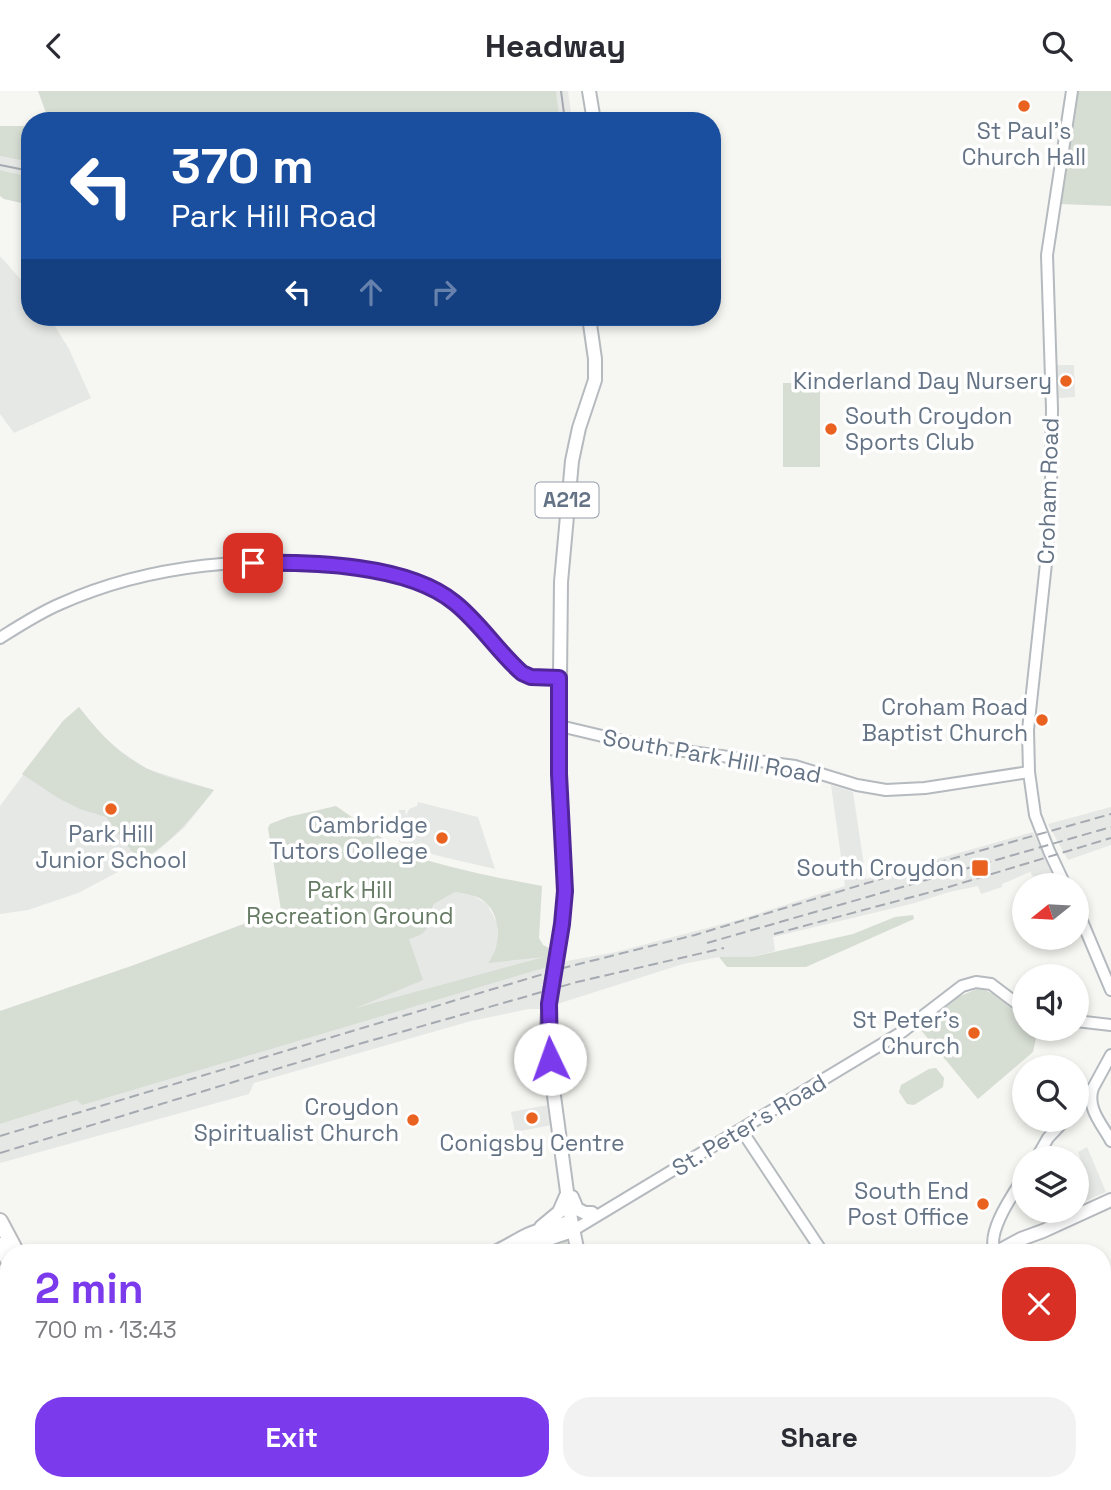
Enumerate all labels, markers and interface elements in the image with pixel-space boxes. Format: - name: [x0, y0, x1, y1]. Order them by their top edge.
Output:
- text: Headway: [485, 26, 626, 66]
- icon: back: [35, 27, 73, 65]
- icon: search: [1038, 27, 1076, 65]
- marker: St Paul's Church Hall: [1016, 98, 1032, 114]
- place label: St Paul's Church Hall: [962, 116, 1086, 172]
- text: 370 m: [171, 135, 314, 197]
- icon: left: [56, 140, 147, 231]
- text: Park Hill Road: [171, 196, 377, 236]
- icon: left: [279, 273, 317, 311]
- icon: ahead: [352, 273, 390, 311]
- icon: right: [425, 273, 463, 311]
- place label: Kinderland Day Nursery: [793, 366, 1052, 396]
- marker: Kinderland Day Nursery: [1058, 373, 1074, 389]
- place label: South Croydon Sports Club: [845, 401, 1012, 457]
- street label: Croham Road: [1030, 417, 1066, 565]
- marker: South Croydon Sports Club: [823, 421, 839, 437]
- road number: A212: [536, 483, 598, 517]
- pin: [223, 533, 283, 593]
- icon: arrive: [234, 544, 272, 582]
- place label: Croham Road Baptist Church: [862, 692, 1028, 748]
- marker: Croham Road Baptist Church: [1034, 712, 1050, 728]
- street label: South Park Hill Road: [601, 722, 823, 790]
- marker: Park Hill Junior School: [103, 801, 119, 817]
- place label: Cambridge Tutors College: [269, 810, 428, 866]
- place label: Park Hill Junior School: [35, 819, 187, 875]
- marker: Cambridge Tutors College: [434, 830, 450, 846]
- place label: South Croydon: [797, 853, 964, 883]
- marker: South Croydon: [970, 858, 990, 878]
- north arrow: [1012, 873, 1088, 950]
- map controls: [1012, 873, 1089, 1223]
- park label: Park Hill Recreation Ground: [246, 875, 454, 931]
- button: sound: [1012, 964, 1089, 1041]
- place label: St Peter's Church: [853, 1005, 960, 1061]
- position arrow: [513, 1022, 587, 1096]
- marker: St Peter's Church: [966, 1025, 982, 1041]
- button: search: [1012, 1055, 1089, 1132]
- street label: St. Peter's Road: [666, 1067, 832, 1183]
- place label: Croydon Spiritualist Church: [194, 1092, 399, 1148]
- marker: Conigsby Centre: [524, 1110, 540, 1126]
- marker: Croydon Spiritualist Church: [405, 1112, 421, 1128]
- place label: Conigsby Centre: [439, 1128, 625, 1158]
- button: layers: [1012, 1146, 1089, 1223]
- place label: South End Post Office: [848, 1176, 969, 1232]
- marker: South End Post Office: [975, 1196, 991, 1212]
- text: 2 min: [35, 1262, 144, 1315]
- button: close: [1002, 1267, 1076, 1341]
- text: 700 m · 13:43: [35, 1315, 177, 1345]
- button: Exit: [35, 1397, 549, 1477]
- button: Share: [563, 1397, 1076, 1477]

